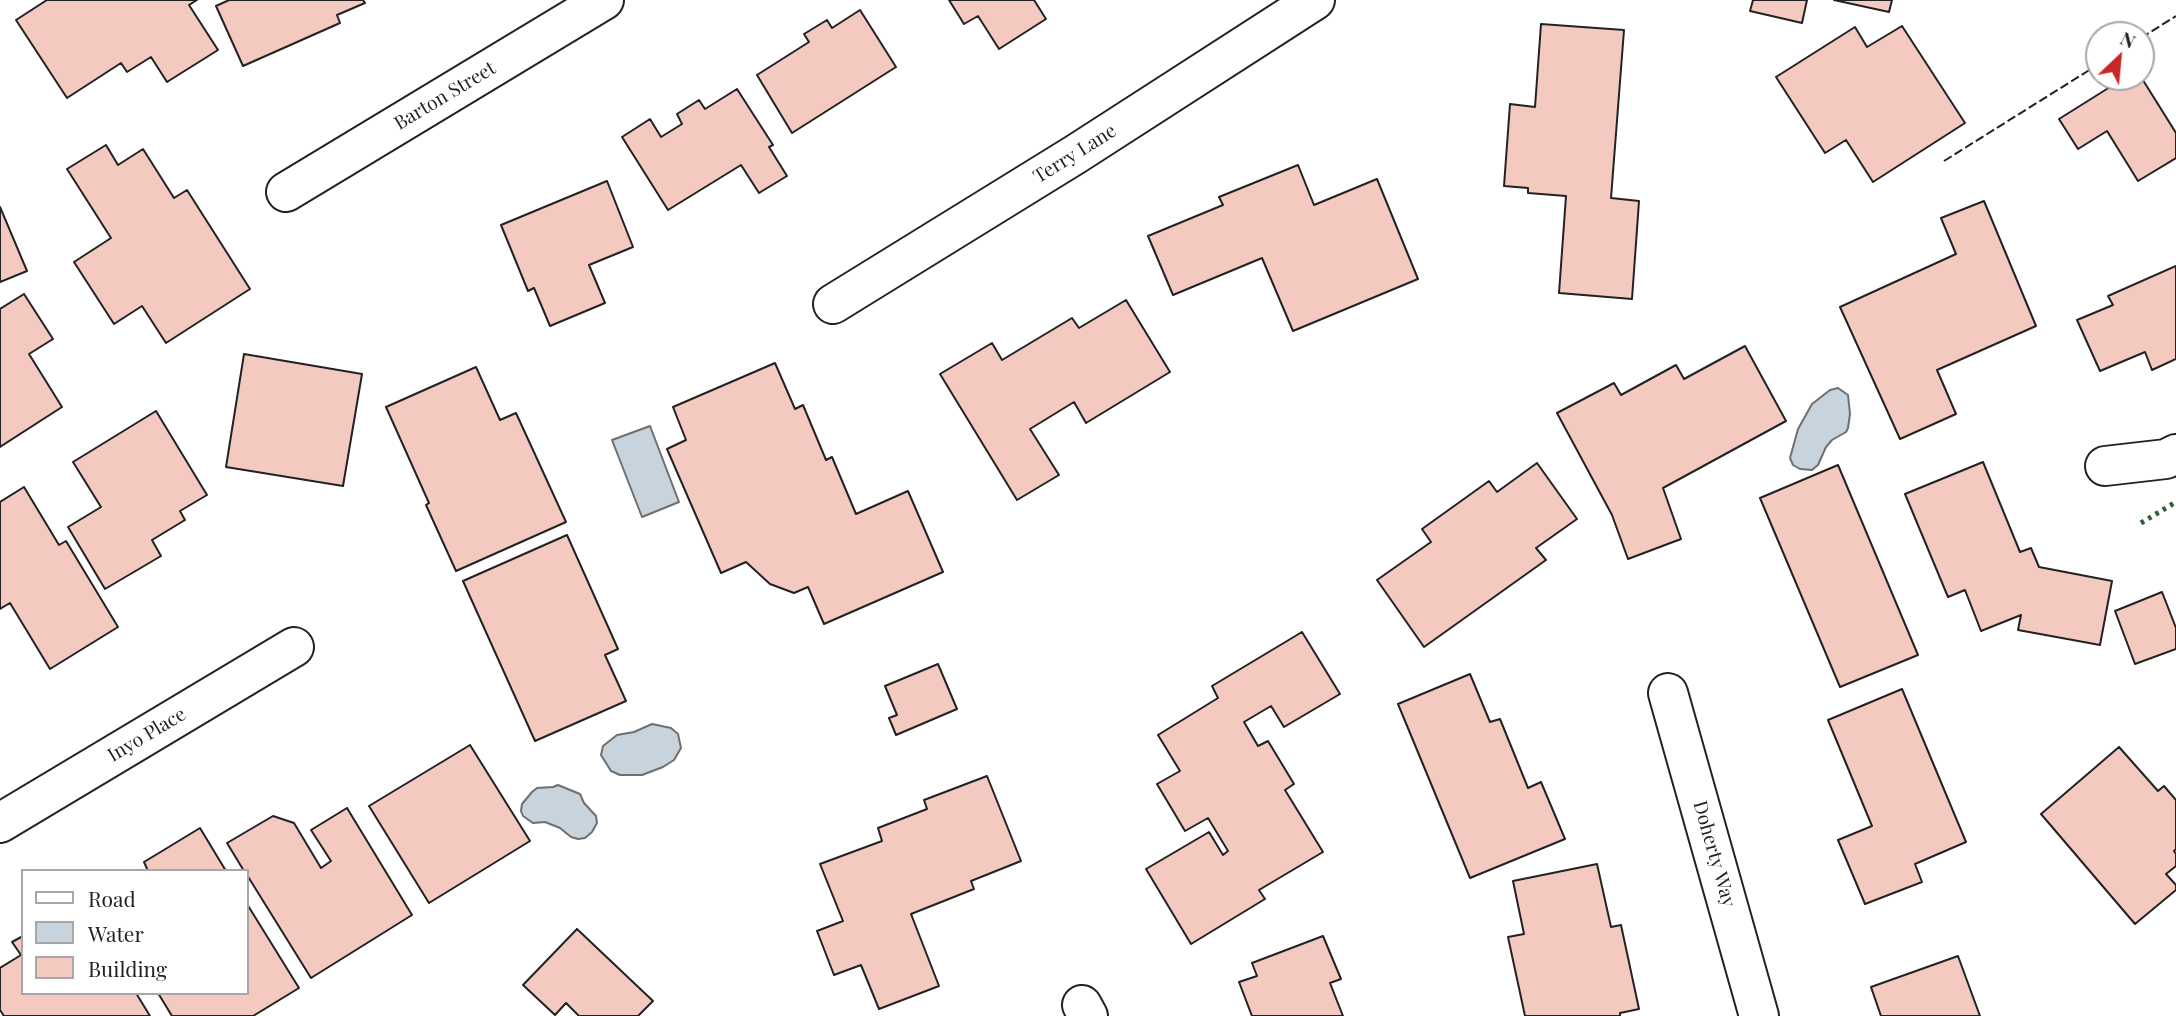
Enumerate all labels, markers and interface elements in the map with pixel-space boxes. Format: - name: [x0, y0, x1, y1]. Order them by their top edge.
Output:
- north arrow: [2085, 21, 2155, 91]
- text: N: [2116, 24, 2140, 54]
- street label: Barton Street: [390, 57, 500, 135]
- street label: Terry Lane: [1029, 120, 1121, 188]
- street label: Inyo Place: [104, 703, 190, 767]
- street label: Doherty Way: [1688, 798, 1740, 910]
- legend: [21, 869, 248, 995]
- text: Road: [88, 884, 136, 912]
- text: Water: [88, 919, 144, 947]
- text: Building: [88, 954, 167, 982]

